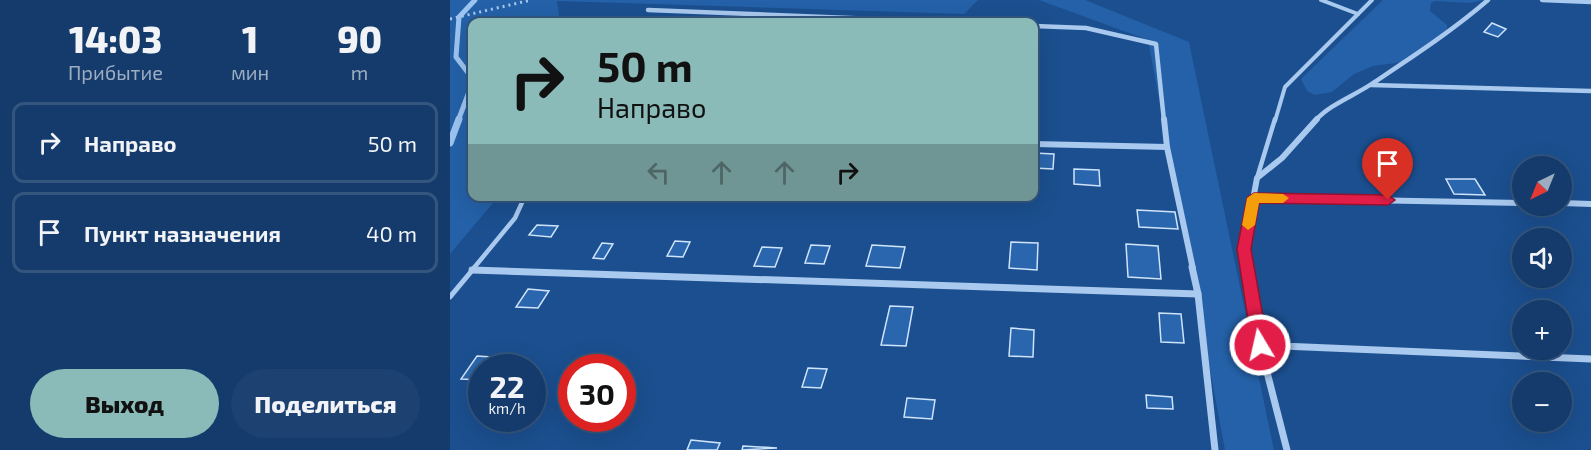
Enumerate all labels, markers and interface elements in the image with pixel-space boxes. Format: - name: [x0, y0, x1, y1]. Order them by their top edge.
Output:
- text: 14:03: [69, 17, 162, 60]
- text: 1: [242, 17, 258, 60]
- text: 90: [337, 17, 382, 60]
- text: 50 m: [597, 40, 693, 90]
- icon: right: [498, 42, 576, 120]
- text: Прибытие: [68, 60, 163, 84]
- text: мин: [231, 60, 269, 84]
- text: m: [351, 60, 368, 84]
- text: Направо: [597, 91, 706, 123]
- icon: right: [33, 126, 66, 159]
- text: Направо: [84, 130, 177, 156]
- text: 50 m: [368, 130, 417, 156]
- pin: [1362, 138, 1413, 200]
- icon: arrive: [1371, 147, 1404, 180]
- icon: left: [642, 156, 675, 189]
- icon: ahead: [705, 156, 738, 189]
- icon: ahead: [768, 156, 801, 189]
- icon: right: [831, 156, 864, 189]
- north arrow: [1512, 156, 1572, 216]
- map controls: [1512, 156, 1572, 432]
- icon: arrive: [33, 216, 66, 249]
- text: Пункт назначения: [84, 220, 281, 246]
- text: 40 m: [366, 220, 417, 246]
- button: sound: [1512, 228, 1572, 288]
- button: +: [1512, 300, 1572, 360]
- position arrow: [1228, 313, 1292, 377]
- speed limit sign: 30: [558, 354, 636, 432]
- text: 22: [490, 368, 524, 404]
- button: Выход: [30, 369, 219, 438]
- button: Поделиться: [231, 369, 420, 438]
- button: −: [1512, 372, 1572, 432]
- text: km/h: [488, 399, 526, 417]

